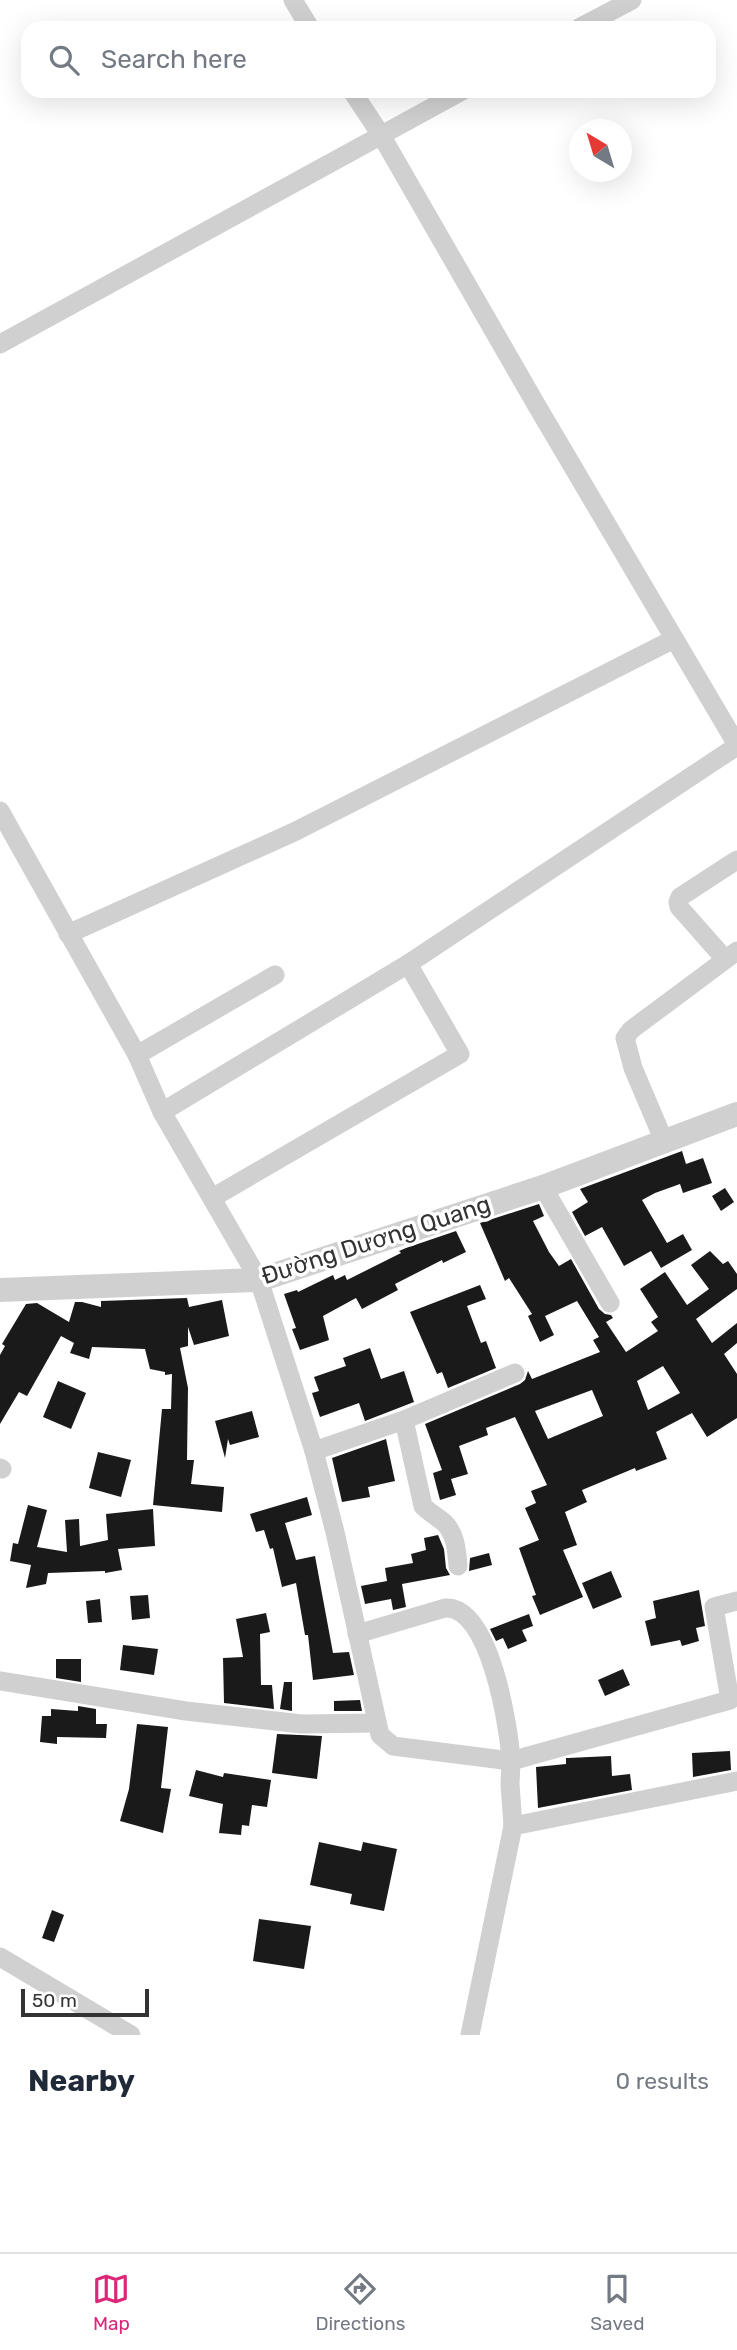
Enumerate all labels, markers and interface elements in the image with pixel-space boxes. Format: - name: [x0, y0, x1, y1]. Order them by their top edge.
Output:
- search box: [21, 21, 716, 98]
- icon: search: [45, 41, 83, 79]
- text: Search here: [101, 44, 247, 75]
- north arrow: [569, 119, 632, 182]
- street label: Đường Dương Quang: [258, 1190, 494, 1290]
- scale bar: [21, 1986, 149, 2018]
- text: 50 m: [32, 1989, 77, 2012]
- text: Nearby: [28, 2063, 135, 2099]
- text: 0 results: [615, 2067, 709, 2095]
- tab: Map: [92, 2270, 130, 2335]
- tab: Directions: [315, 2270, 405, 2335]
- tab: Saved: [590, 2270, 645, 2335]

